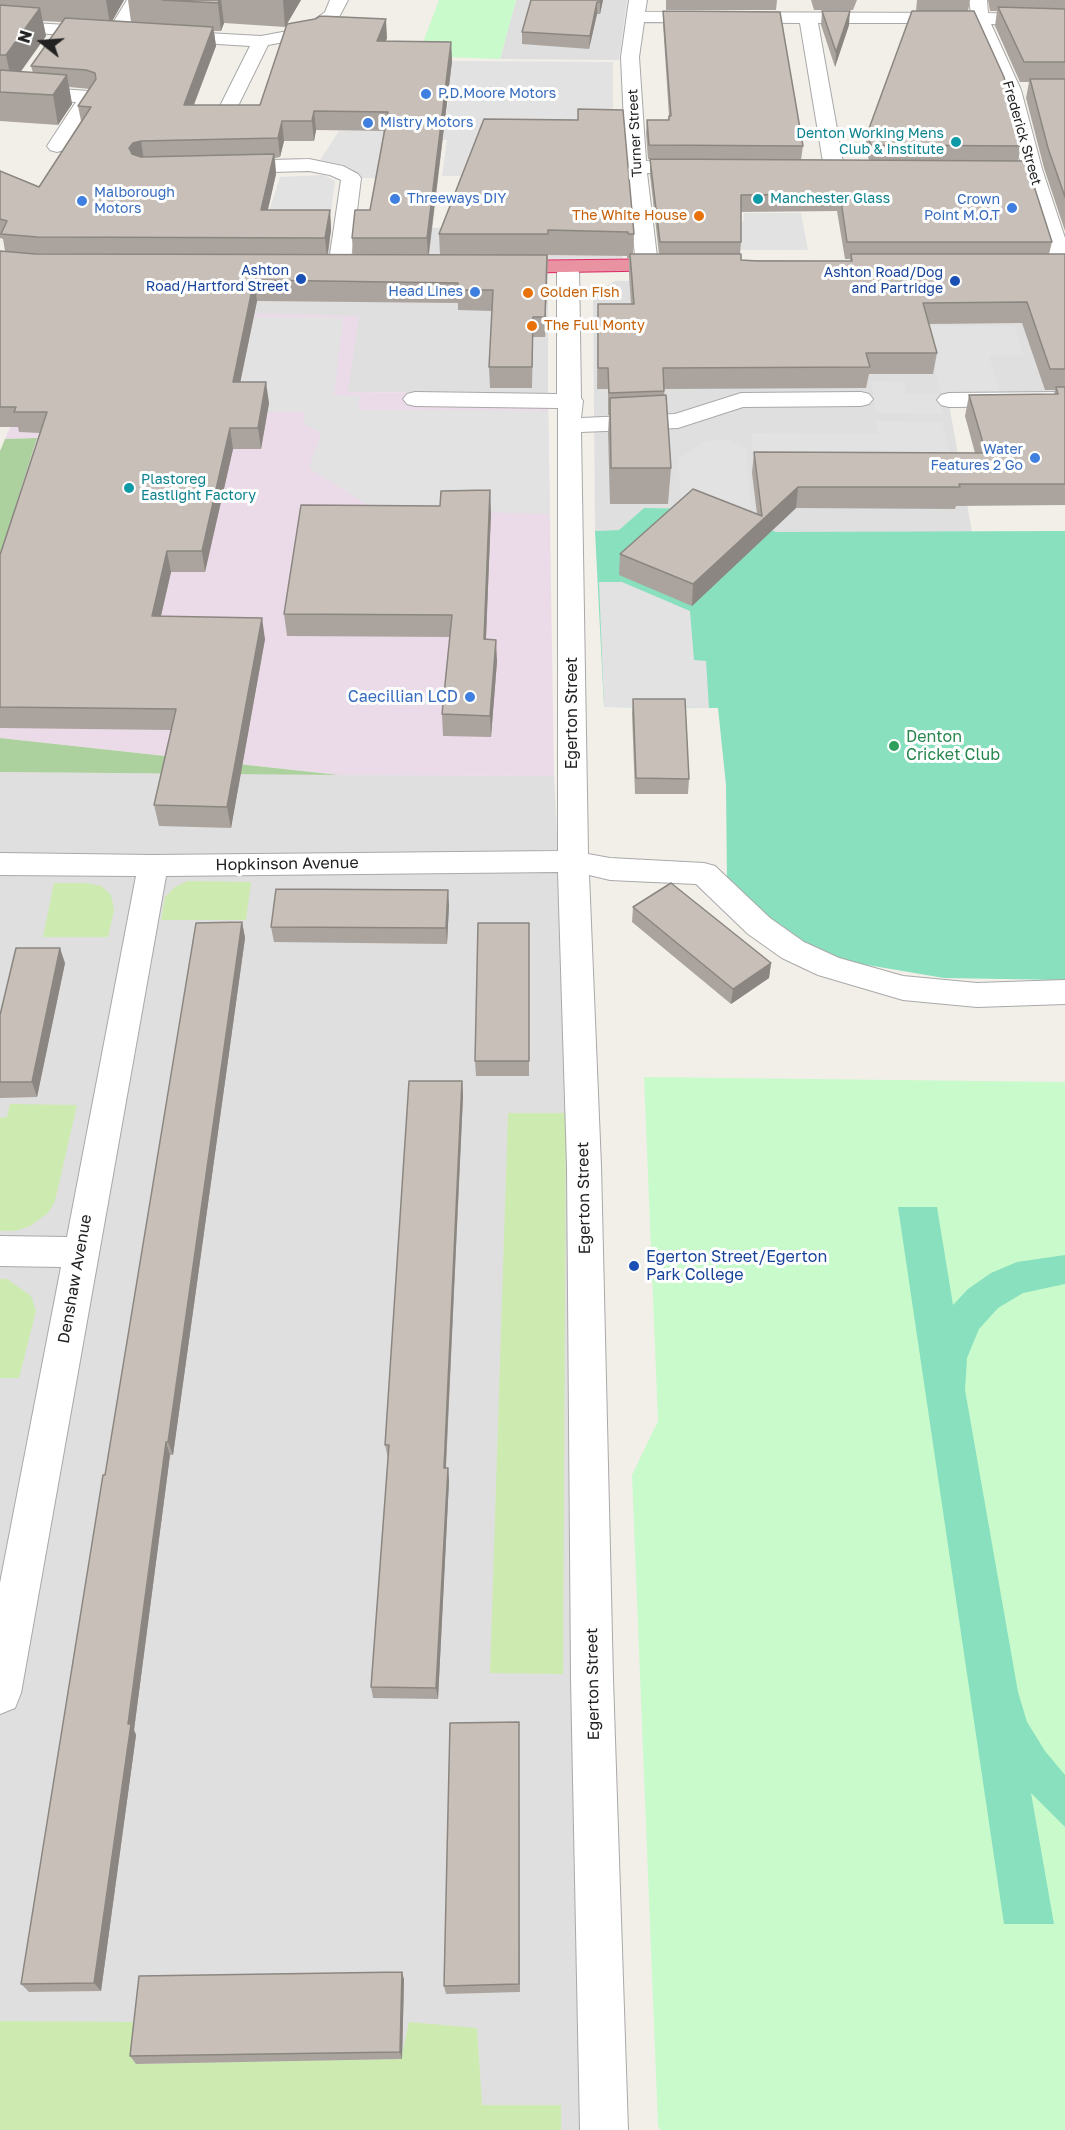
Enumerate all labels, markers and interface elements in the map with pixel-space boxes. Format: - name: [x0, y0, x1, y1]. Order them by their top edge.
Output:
- north arrow: [12, 12, 72, 72]
- text: N: [13, 28, 36, 45]
- street label: Frederick Street: [999, 79, 1045, 187]
- place label: P.D.Moore Motors: [438, 86, 556, 102]
- marker: P.D.Moore Motors: [419, 87, 433, 101]
- street label: Turner Street: [624, 88, 646, 178]
- place label: Mistry Motors: [380, 115, 473, 131]
- marker: Mistry Motors: [361, 116, 375, 130]
- place label: Denton Working Mens Club & Institute: [796, 126, 944, 158]
- marker: Denton Working Mens Club & Institute: [949, 135, 963, 149]
- place label: Malborough Motors: [94, 185, 175, 218]
- place label: Threeways DIY: [407, 191, 506, 207]
- place label: Manchester Glass: [770, 191, 890, 207]
- marker: Threeways DIY: [388, 192, 402, 206]
- marker: Manchester Glass: [751, 192, 765, 206]
- place label: Crown Point M.O.T: [924, 192, 1000, 225]
- marker: Malborough Motors: [75, 194, 89, 208]
- marker: Crown Point M.O.T: [1005, 201, 1019, 215]
- place label: The White House: [572, 208, 687, 224]
- marker: The White House: [692, 209, 706, 223]
- place label: Ashton Road/Hartford Street: [146, 263, 289, 296]
- place label: Ashton Road/Dog and Partridge: [824, 265, 943, 298]
- marker: Ashton Road/Hartford Street: [294, 272, 308, 286]
- marker: Ashton Road/Dog and Partridge: [948, 274, 962, 288]
- place label: Head Lines: [388, 284, 463, 300]
- marker: Head Lines: [468, 285, 482, 299]
- place label: Golden Fish: [540, 285, 620, 301]
- marker: Golden Fish: [521, 286, 535, 300]
- place label: The Full Monty: [544, 318, 645, 334]
- marker: The Full Monty: [525, 319, 539, 333]
- place label: Water Features 2 Go: [931, 442, 1023, 474]
- marker: Water Features 2 Go: [1028, 451, 1042, 465]
- place label: Plastoreg Eastlight Factory: [141, 472, 256, 504]
- marker: Plastoreg Eastlight Factory: [122, 481, 136, 495]
- street label: Egerton Street: [562, 657, 582, 769]
- place label: Caecillian LCD: [348, 687, 458, 707]
- marker: Caecillian LCD: [463, 690, 477, 704]
- place label: Denton Cricket Club: [906, 727, 1000, 765]
- marker: Denton Cricket Club: [887, 739, 901, 753]
- street label: Hopkinson Avenue: [215, 853, 359, 875]
- street label: Egerton Street: [573, 1142, 595, 1254]
- street label: Denshaw Avenue: [54, 1213, 96, 1345]
- place label: Egerton Street/Egerton Park College: [646, 1247, 827, 1285]
- marker: Egerton Street/Egerton Park College: [627, 1259, 641, 1273]
- street label: Egerton Street: [582, 1628, 604, 1740]

